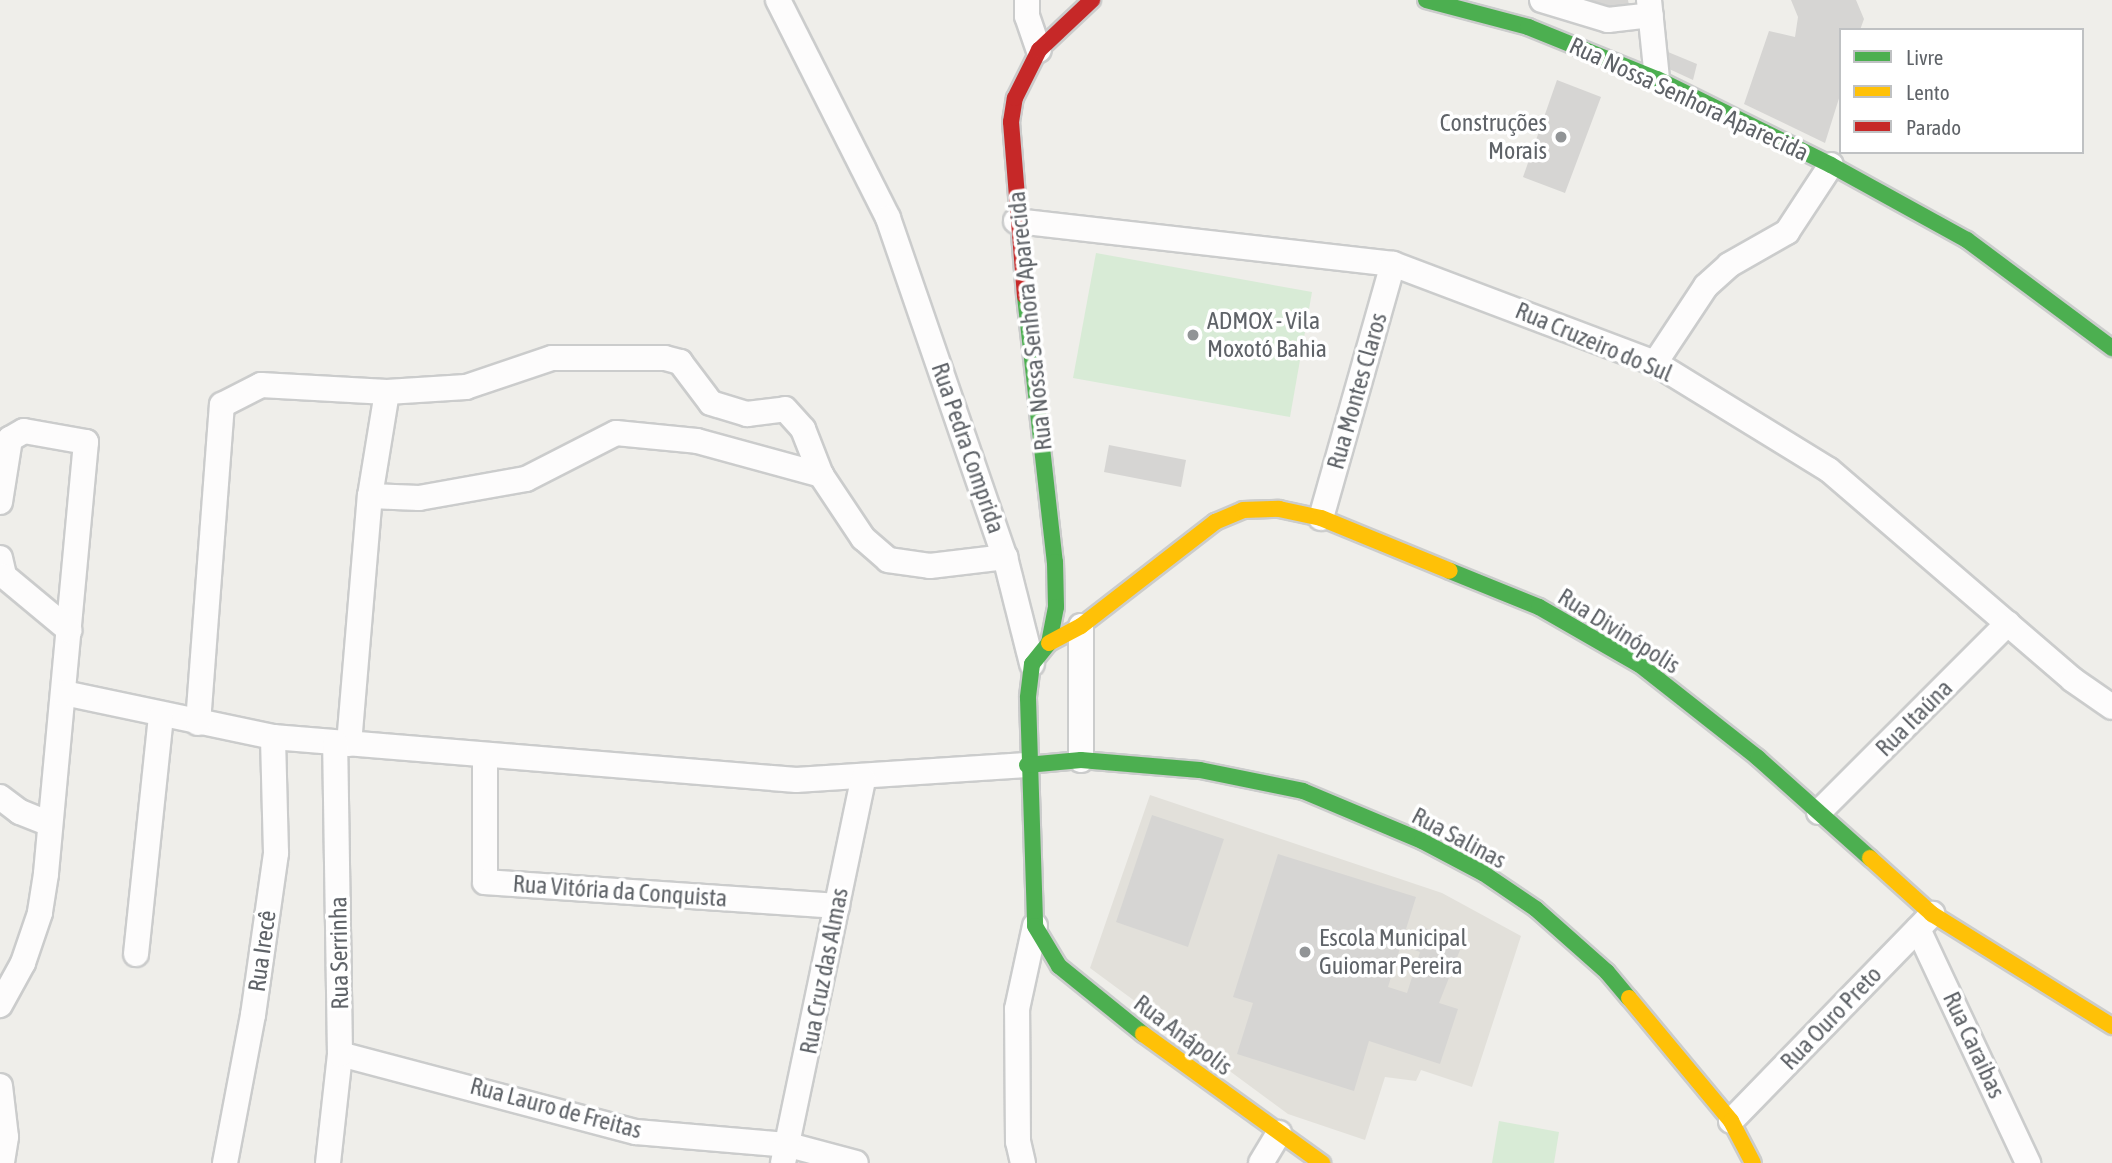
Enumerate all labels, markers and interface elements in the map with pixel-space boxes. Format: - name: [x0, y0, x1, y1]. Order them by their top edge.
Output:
- legend: [1839, 28, 2084, 154]
- street label: Rua Nossa Senhora Aparecida: [1565, 31, 1813, 167]
- text: Livre: [1906, 45, 1943, 69]
- text: Lento: [1906, 80, 1950, 104]
- place label: Construções Morais: [1440, 109, 1547, 165]
- text: Parado: [1906, 115, 1961, 139]
- marker: Construções Morais: [1553, 129, 1569, 145]
- street label: Rua Nossa Senhora Aparecida: [1002, 190, 1058, 452]
- street label: Rua Cruzeiro do Sul: [1511, 296, 1677, 388]
- place label: ADMOX - Vila Moxotó Bahia: [1207, 307, 1327, 363]
- street label: Rua Montes Claros: [1321, 309, 1393, 473]
- marker: ADMOX - Vila Moxotó Bahia: [1185, 327, 1201, 343]
- street label: Rua Pedra Comprida: [925, 359, 1011, 537]
- street label: Rua Divinópolis: [1553, 582, 1685, 680]
- street label: Rua Itaúna: [1870, 674, 1958, 762]
- street label: Rua Salinas: [1407, 801, 1511, 875]
- street label: Rua Vitória da Conquista: [512, 869, 728, 913]
- street label: Rua Cruz das Almas: [794, 885, 854, 1057]
- street label: Rua Serrinha: [324, 896, 354, 1010]
- street label: Rua Irecê: [242, 908, 282, 994]
- place label: Escola Municipal Guiomar Pereira: [1319, 924, 1467, 980]
- marker: Escola Municipal Guiomar Pereira: [1297, 944, 1313, 960]
- street label: Rua Ouro Preto: [1774, 960, 1888, 1076]
- street label: Rua Caraibas: [1937, 987, 2011, 1103]
- street label: Rua Anápolis: [1128, 989, 1238, 1081]
- street label: Rua Lauro de Freitas: [467, 1071, 645, 1145]

